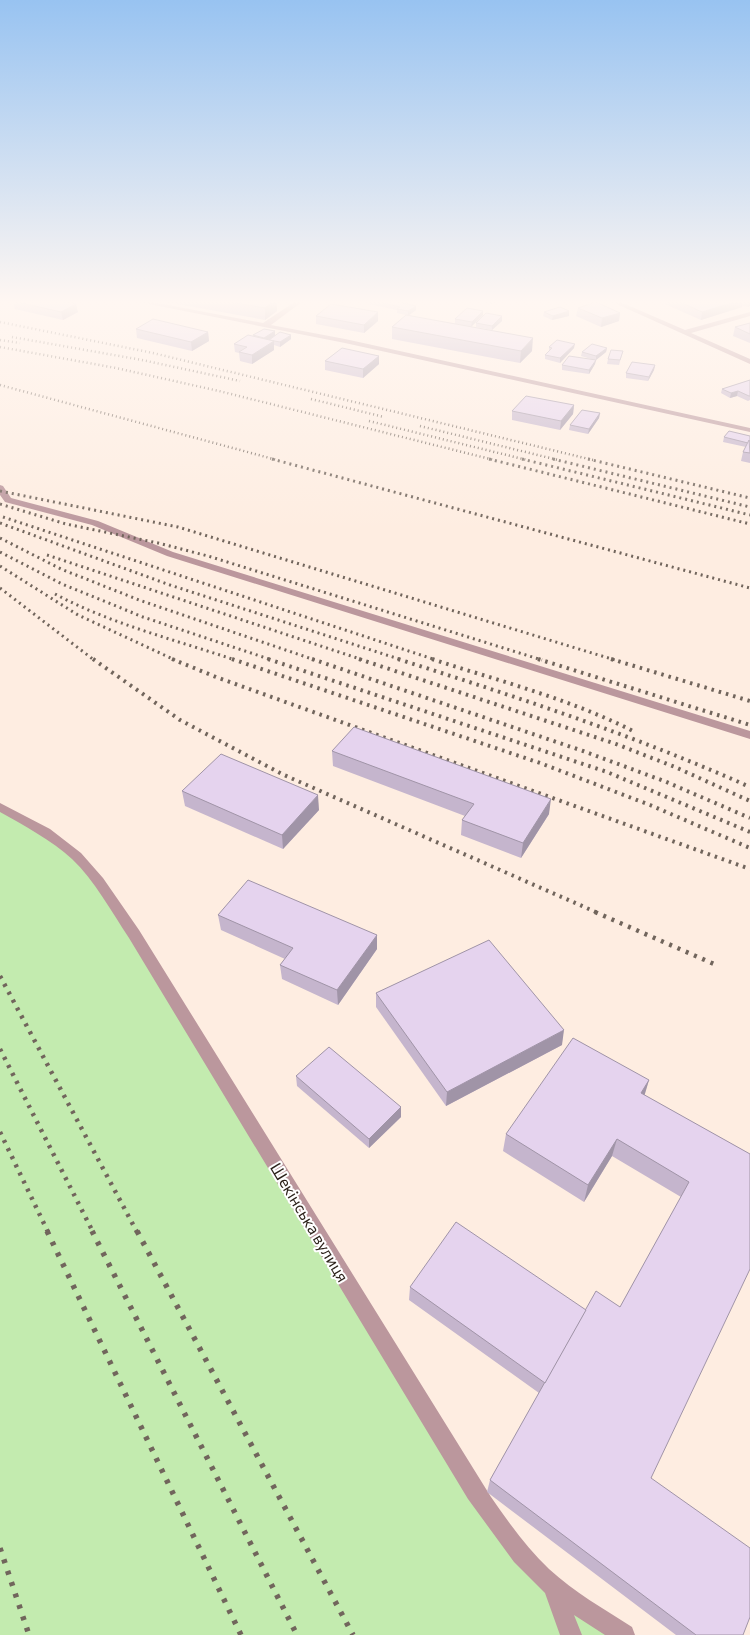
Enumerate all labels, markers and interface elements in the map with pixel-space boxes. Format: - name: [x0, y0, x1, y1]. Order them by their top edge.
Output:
- street label: Шекінська вулиця: [267, 1159, 353, 1285]

